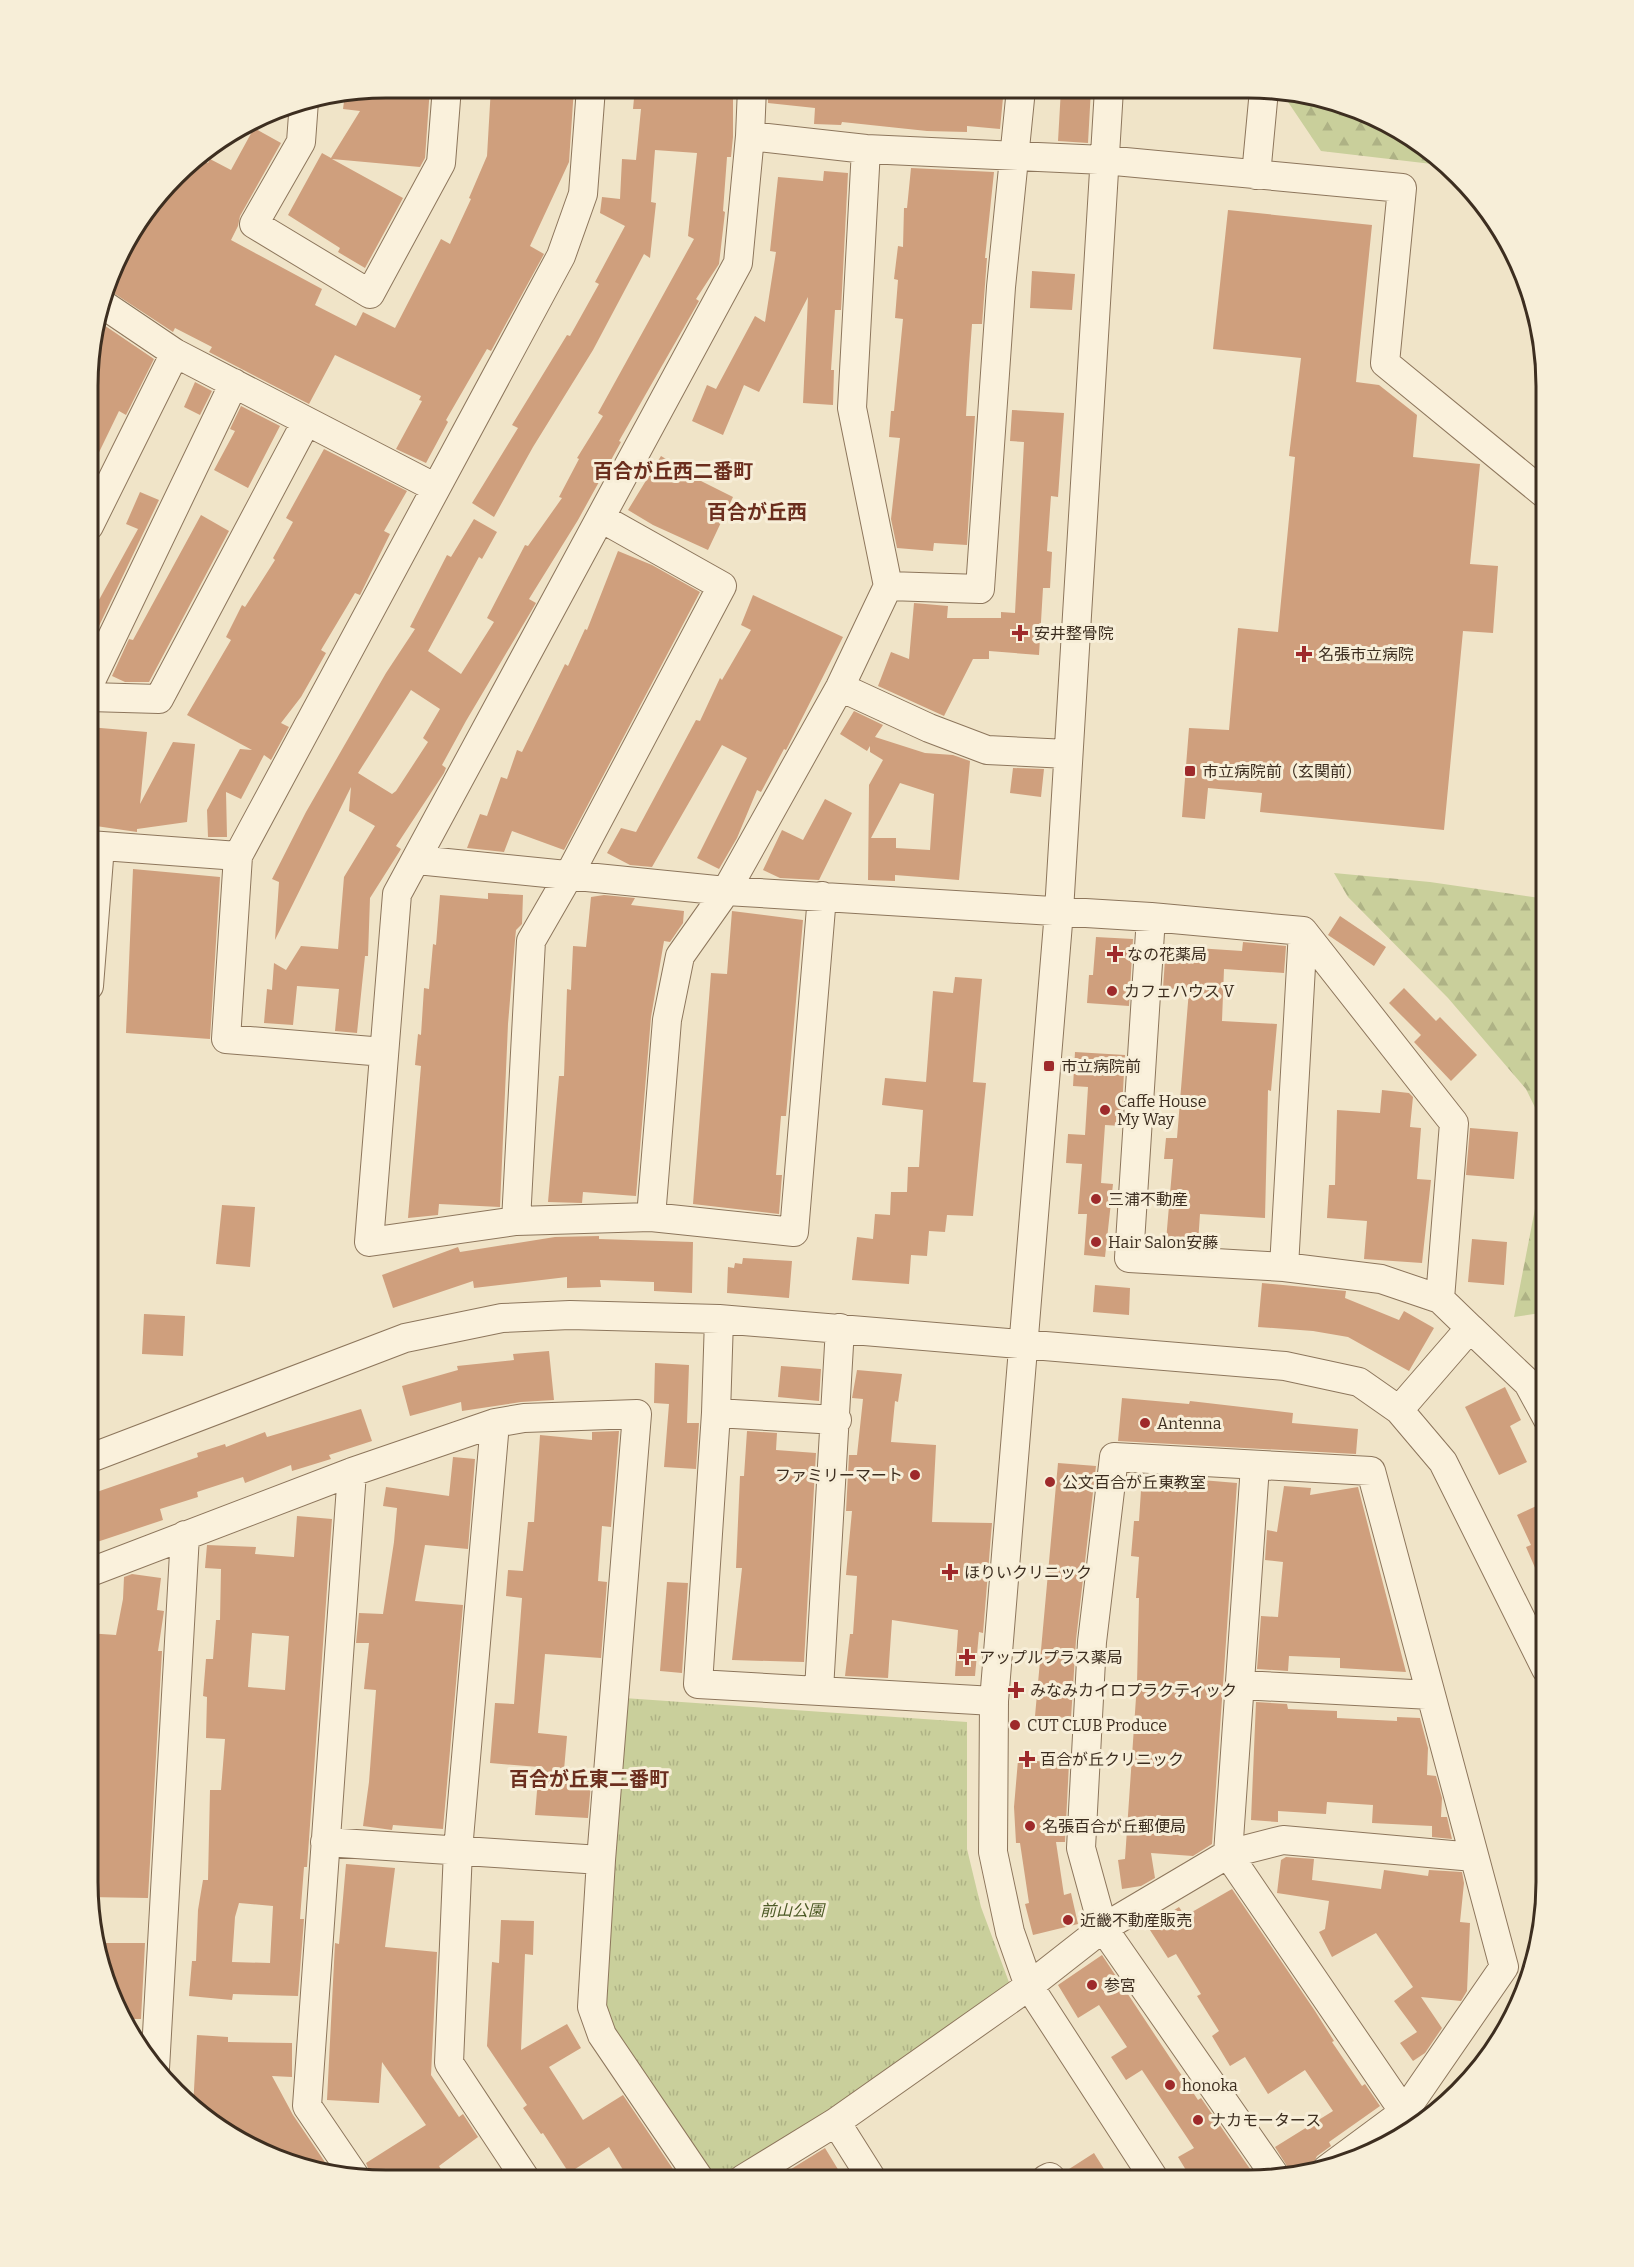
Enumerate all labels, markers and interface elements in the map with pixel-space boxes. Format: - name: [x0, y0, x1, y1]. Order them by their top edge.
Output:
- district label: 百合が丘西二番町: [593, 459, 753, 483]
- district label: 百合が丘西: [707, 500, 807, 524]
- marker: 安井整骨院: [1011, 624, 1029, 642]
- place label: 安井整骨院: [1034, 624, 1114, 643]
- marker: 名張市立病院: [1295, 645, 1313, 663]
- place label: 名張市立病院: [1318, 645, 1414, 664]
- place label: 市立病院前（玄関前）: [1202, 762, 1362, 781]
- marker: 市立病院前（玄関前）: [1183, 764, 1197, 778]
- place label: なの花薬局: [1127, 945, 1207, 964]
- marker: なの花薬局: [1108, 947, 1122, 961]
- place label: カフェハウス V: [1124, 982, 1235, 1001]
- marker: カフェハウス V: [1105, 984, 1119, 998]
- place label: 市立病院前: [1061, 1057, 1141, 1076]
- marker: 市立病院前: [1042, 1059, 1056, 1073]
- place label: Caffe House My Way: [1117, 1092, 1206, 1129]
- marker: Caffe House My Way: [1098, 1103, 1112, 1117]
- place label: 三浦不動産: [1108, 1190, 1188, 1209]
- marker: 三浦不動産: [1089, 1192, 1103, 1206]
- place label: Hair Salon安藤: [1108, 1233, 1218, 1252]
- marker: Hair Salon安藤: [1089, 1235, 1103, 1249]
- place label: Antenna: [1157, 1414, 1222, 1433]
- marker: Antenna: [1138, 1416, 1152, 1430]
- place label: ファミリーマート: [775, 1466, 903, 1485]
- marker: ファミリーマート: [908, 1468, 922, 1482]
- place label: 公文百合が丘東教室: [1062, 1473, 1206, 1492]
- marker: 公文百合が丘東教室: [1043, 1475, 1057, 1489]
- marker: ほりいクリニック: [941, 1563, 959, 1581]
- place label: ほりいクリニック: [964, 1563, 1092, 1582]
- place label: アップルプラス薬局: [979, 1648, 1123, 1667]
- marker: アップルプラス薬局: [960, 1650, 974, 1664]
- marker: みなみカイロプラクティック: [1007, 1681, 1025, 1699]
- place label: みなみカイロプラクティック: [1030, 1681, 1237, 1700]
- place label: CUT CLUB Produce: [1027, 1716, 1167, 1735]
- marker: CUT CLUB Produce: [1008, 1718, 1022, 1732]
- marker: 百合が丘クリニック: [1018, 1750, 1036, 1768]
- place label: 百合が丘クリニック: [1040, 1750, 1184, 1769]
- district label: 百合が丘東二番町: [509, 1767, 669, 1791]
- place label: 名張百合が丘郵便局: [1042, 1817, 1186, 1836]
- marker: 名張百合が丘郵便局: [1023, 1819, 1037, 1833]
- park label: 前山公園: [760, 1901, 826, 1920]
- place label: 近畿不動産販売: [1080, 1911, 1192, 1930]
- marker: 近畿不動産販売: [1061, 1913, 1075, 1927]
- place label: 参宮: [1104, 1976, 1136, 1995]
- marker: 参宮: [1085, 1978, 1099, 1992]
- place label: honoka: [1182, 2076, 1238, 2095]
- marker: honoka: [1163, 2078, 1177, 2092]
- place label: ナカモータース: [1210, 2111, 1321, 2130]
- marker: ナカモータース: [1191, 2113, 1205, 2127]

